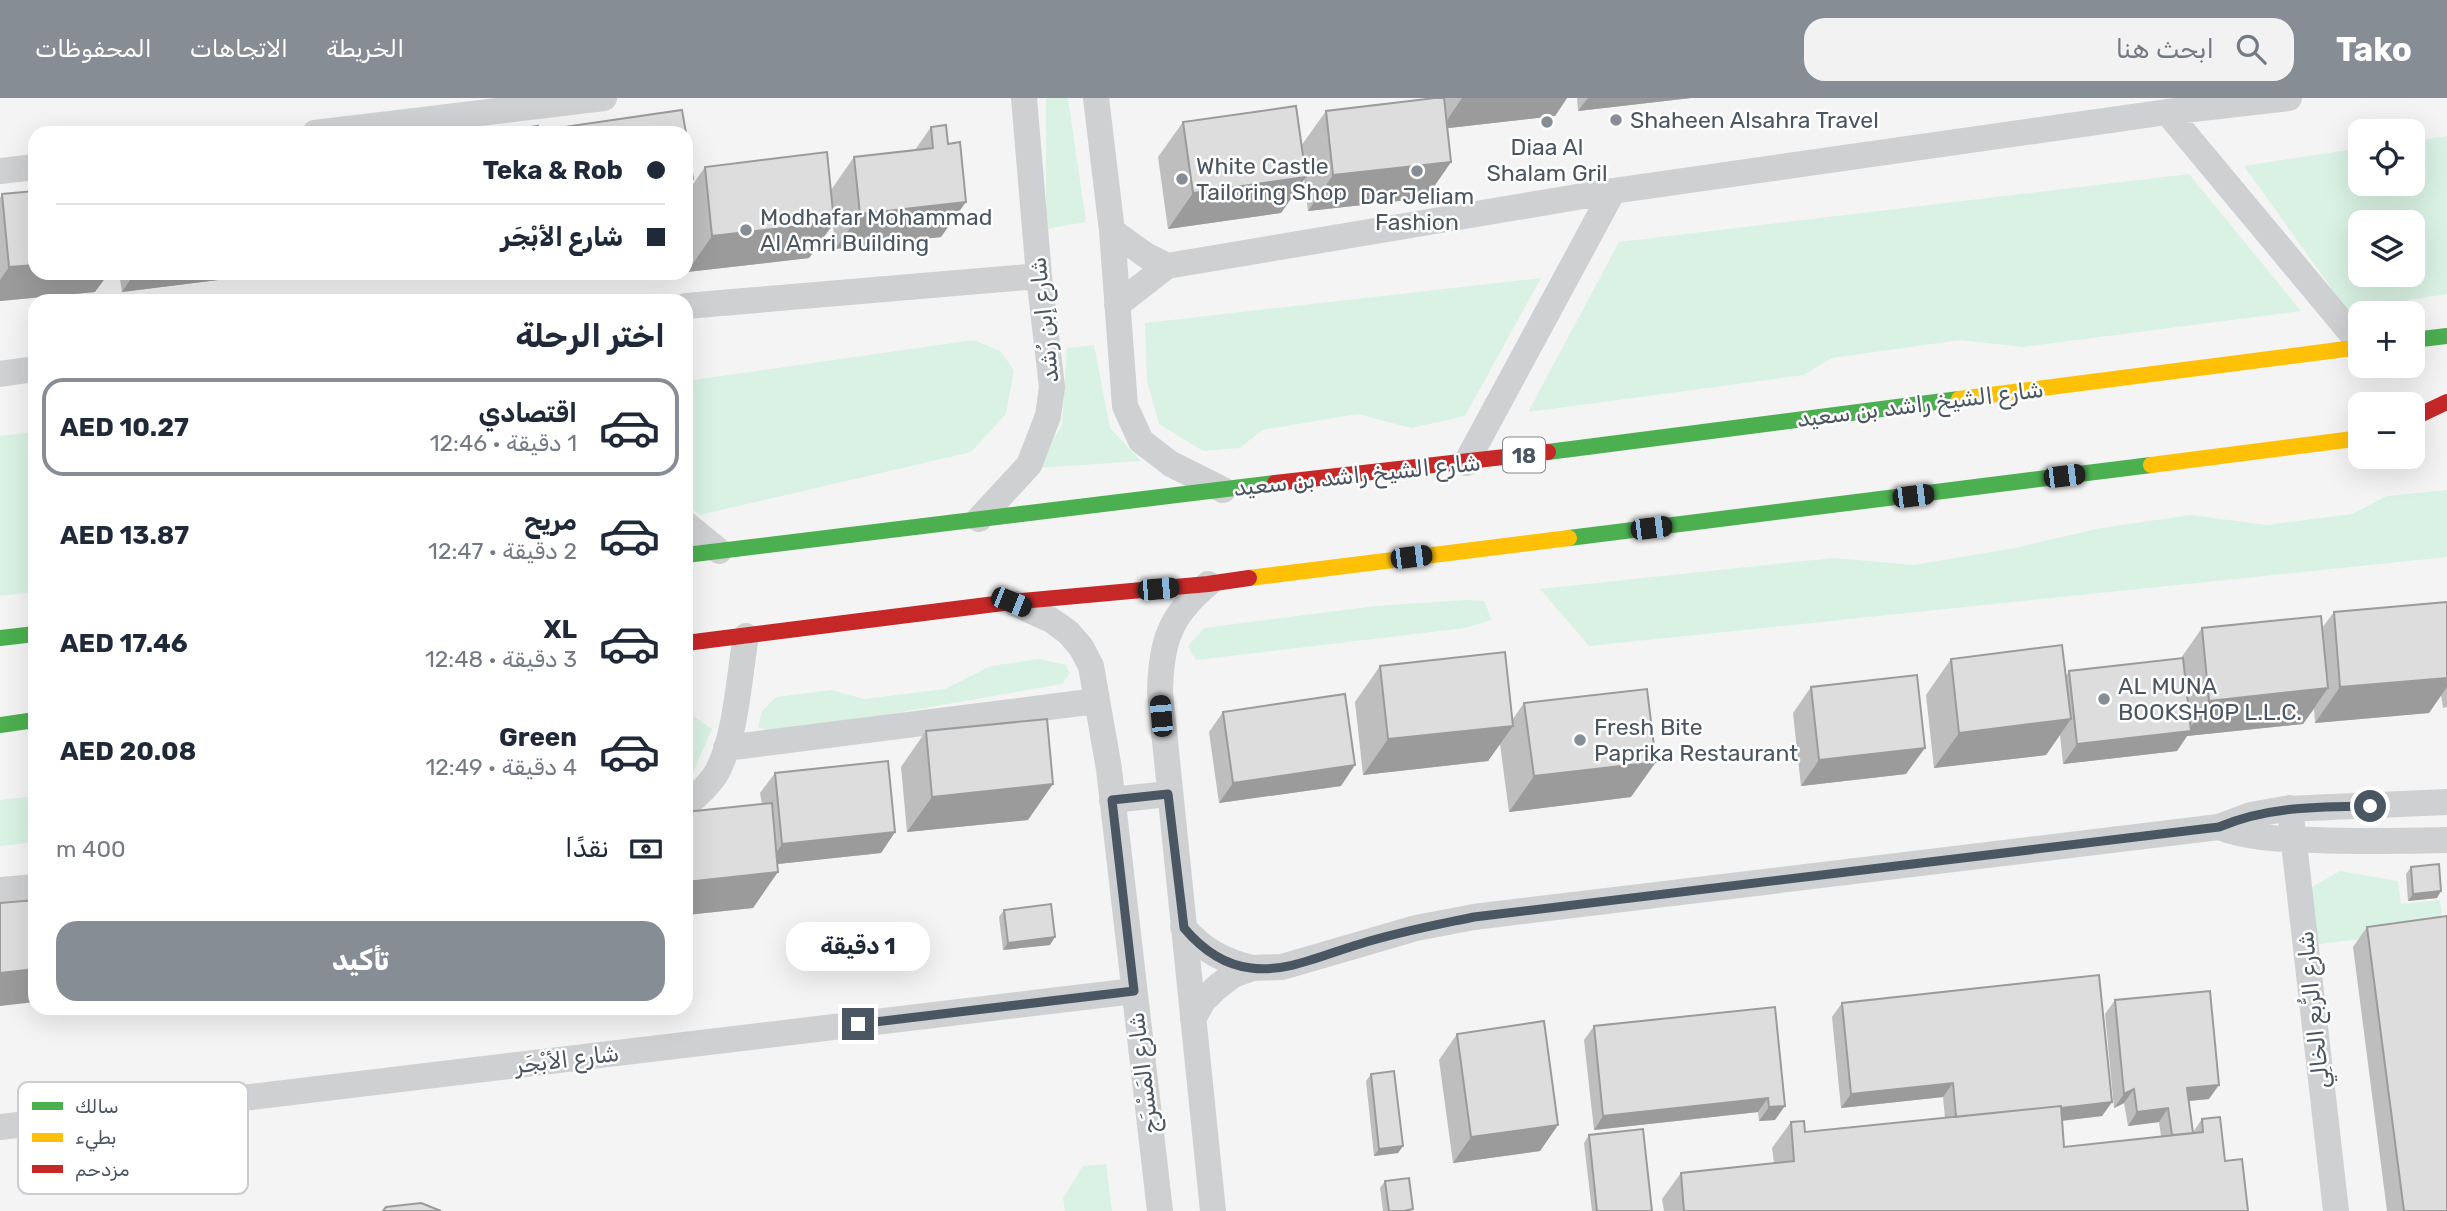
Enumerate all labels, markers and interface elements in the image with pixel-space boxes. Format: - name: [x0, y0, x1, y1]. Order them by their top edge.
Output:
- search box: [1804, 18, 2294, 81]
- icon: search: [2232, 30, 2270, 68]
- text: Tako: [2336, 30, 2412, 69]
- text: ابحث هنا: [2116, 34, 2214, 65]
- text: المحفوظات: [35, 35, 152, 63]
- text: الاتجاهات: [190, 35, 288, 63]
- text: الخريطة: [326, 35, 404, 63]
- place label: Shaheen Alsahra Travel: [1630, 106, 1879, 134]
- marker: Shaheen Alsahra Travel: [1608, 112, 1624, 128]
- marker: Diaa Al Shalam Gril: [1539, 114, 1555, 130]
- map controls: [2348, 119, 2425, 469]
- button: locate: [2348, 119, 2425, 196]
- place label: Diaa Al Shalam Gril: [1487, 133, 1607, 187]
- place label: White Castle Tailoring Shop: [1196, 152, 1347, 206]
- text: Teka & Rob: [483, 155, 623, 186]
- marker: Dar Jeliam Fashion: [1409, 163, 1425, 179]
- marker: White Castle Tailoring Shop: [1174, 171, 1190, 187]
- place label: Dar Jeliam Fashion: [1360, 182, 1474, 236]
- place label: Modhafar Mohammad Al Amri Building: [760, 203, 992, 257]
- button: layers: [2348, 210, 2425, 287]
- text: شارع الأبْجَر: [501, 222, 623, 253]
- marker: Modhafar Mohammad Al Amri Building: [738, 222, 754, 238]
- street label: شارع إبن رُشد: [1023, 256, 1067, 384]
- button: +: [2348, 301, 2425, 378]
- text: اختر الرحلة: [515, 317, 665, 355]
- street label: شارع الشيخ راشد بن سعيد: [1795, 375, 2045, 436]
- button: −: [2348, 392, 2425, 469]
- icon: car: [598, 396, 661, 459]
- text: اقتصادي: [478, 398, 577, 429]
- text: AED 10.27: [60, 412, 189, 443]
- text: 1 دقيقة · 12:46: [430, 429, 577, 457]
- road number: 18: [1503, 438, 1545, 472]
- street label: شارع الشيخ راشد بن سعيد: [1232, 448, 1482, 505]
- car: [2042, 463, 2087, 489]
- car: [1891, 483, 1936, 509]
- icon: car: [598, 504, 661, 567]
- text: مريح: [524, 506, 577, 537]
- car: [1629, 515, 1674, 541]
- text: AED 13.87: [60, 520, 189, 551]
- text: 2 دقيقة · 12:47: [428, 537, 577, 565]
- car: [1389, 544, 1434, 570]
- car: [1137, 577, 1180, 601]
- car: [988, 584, 1035, 620]
- icon: car: [598, 612, 661, 675]
- text: XL: [544, 614, 577, 645]
- text: AED 17.46: [60, 628, 188, 659]
- text: 3 دقيقة · 12:48: [425, 645, 577, 673]
- place label: AL MUNA BOOKSHOP L.L.C.: [2118, 672, 2302, 726]
- marker: AL MUNA BOOKSHOP L.L.C.: [2096, 691, 2112, 707]
- car: [1149, 694, 1174, 738]
- place label: Fresh Bite Paprika Restaurant: [1594, 713, 1798, 767]
- icon: car: [598, 720, 661, 783]
- text: Green: [499, 722, 577, 753]
- marker: Fresh Bite Paprika Restaurant: [1572, 732, 1588, 748]
- text: AED 20.08: [60, 736, 196, 767]
- text: 4 دقيقة · 12:49: [425, 753, 577, 781]
- route start: [2354, 790, 2386, 822]
- icon: cash: [627, 830, 665, 868]
- text: نقدًا: [565, 833, 609, 864]
- text: 400 m: [56, 835, 126, 863]
- button: تأكيد: [56, 921, 665, 1001]
- callout: 1 دقيقة: [786, 922, 930, 972]
- street label: شارع الرُّبع الخالِي: [2290, 929, 2338, 1090]
- text: 1 دقيقة: [820, 932, 896, 960]
- route end: [842, 1008, 874, 1040]
- street label: شارع المَسْرَج: [1122, 1010, 1166, 1135]
- street label: شارع الأبْجَر: [511, 1039, 621, 1082]
- legend: [18, 1082, 248, 1194]
- text: سالك: [75, 1095, 119, 1118]
- text: بطيء: [75, 1126, 117, 1152]
- text: مزدحم: [75, 1158, 130, 1182]

